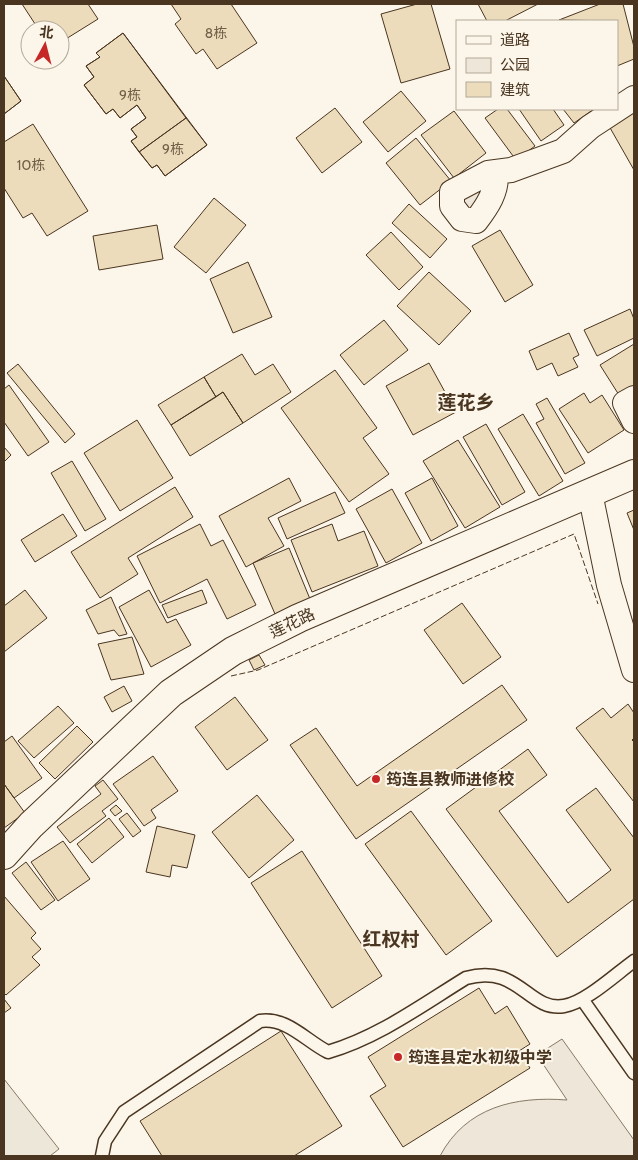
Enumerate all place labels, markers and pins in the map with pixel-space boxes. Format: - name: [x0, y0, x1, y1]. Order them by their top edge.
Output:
- place label: 筠连县教师进修校: [386, 770, 515, 789]
- marker: 筠连县教师进修校: [370, 773, 382, 785]
- place label: 筠连县定水初级中学: [408, 1048, 552, 1067]
- marker: 筠连县定水初级中学: [392, 1051, 404, 1063]

